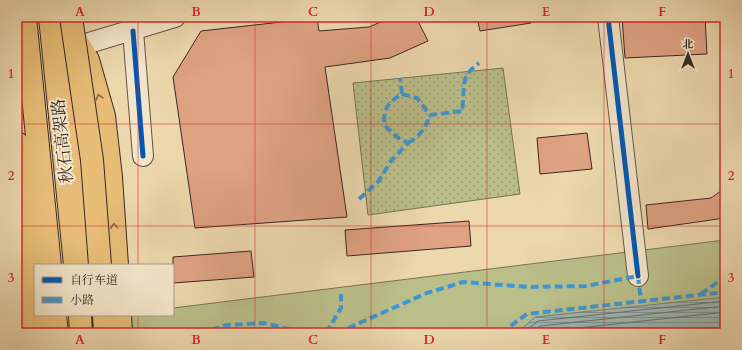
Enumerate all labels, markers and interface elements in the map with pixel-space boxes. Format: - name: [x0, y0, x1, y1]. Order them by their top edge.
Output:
- text: A: [75, 3, 85, 21]
- text: B: [191, 3, 201, 21]
- text: C: [308, 3, 318, 21]
- text: D: [423, 3, 435, 21]
- text: E: [542, 3, 550, 21]
- text: F: [658, 3, 666, 21]
- north arrow: [668, 34, 708, 74]
- text: 北: [683, 37, 694, 52]
- text: 1: [8, 65, 14, 83]
- text: 1: [728, 65, 734, 83]
- one-way arrow: [95, 94, 104, 101]
- street label: 秋石高架路: [47, 97, 78, 184]
- text: 2: [8, 167, 15, 185]
- text: 2: [728, 167, 735, 185]
- one-way arrow: [110, 223, 119, 229]
- legend: [34, 264, 174, 316]
- text: 3: [8, 269, 15, 287]
- text: 3: [728, 269, 735, 287]
- text: 自行车道: [70, 272, 118, 288]
- text: 小路: [70, 292, 94, 308]
- text: A: [75, 331, 85, 349]
- text: B: [191, 331, 201, 349]
- text: C: [308, 331, 318, 349]
- text: D: [423, 331, 435, 349]
- text: E: [542, 331, 550, 349]
- text: F: [658, 331, 666, 349]

